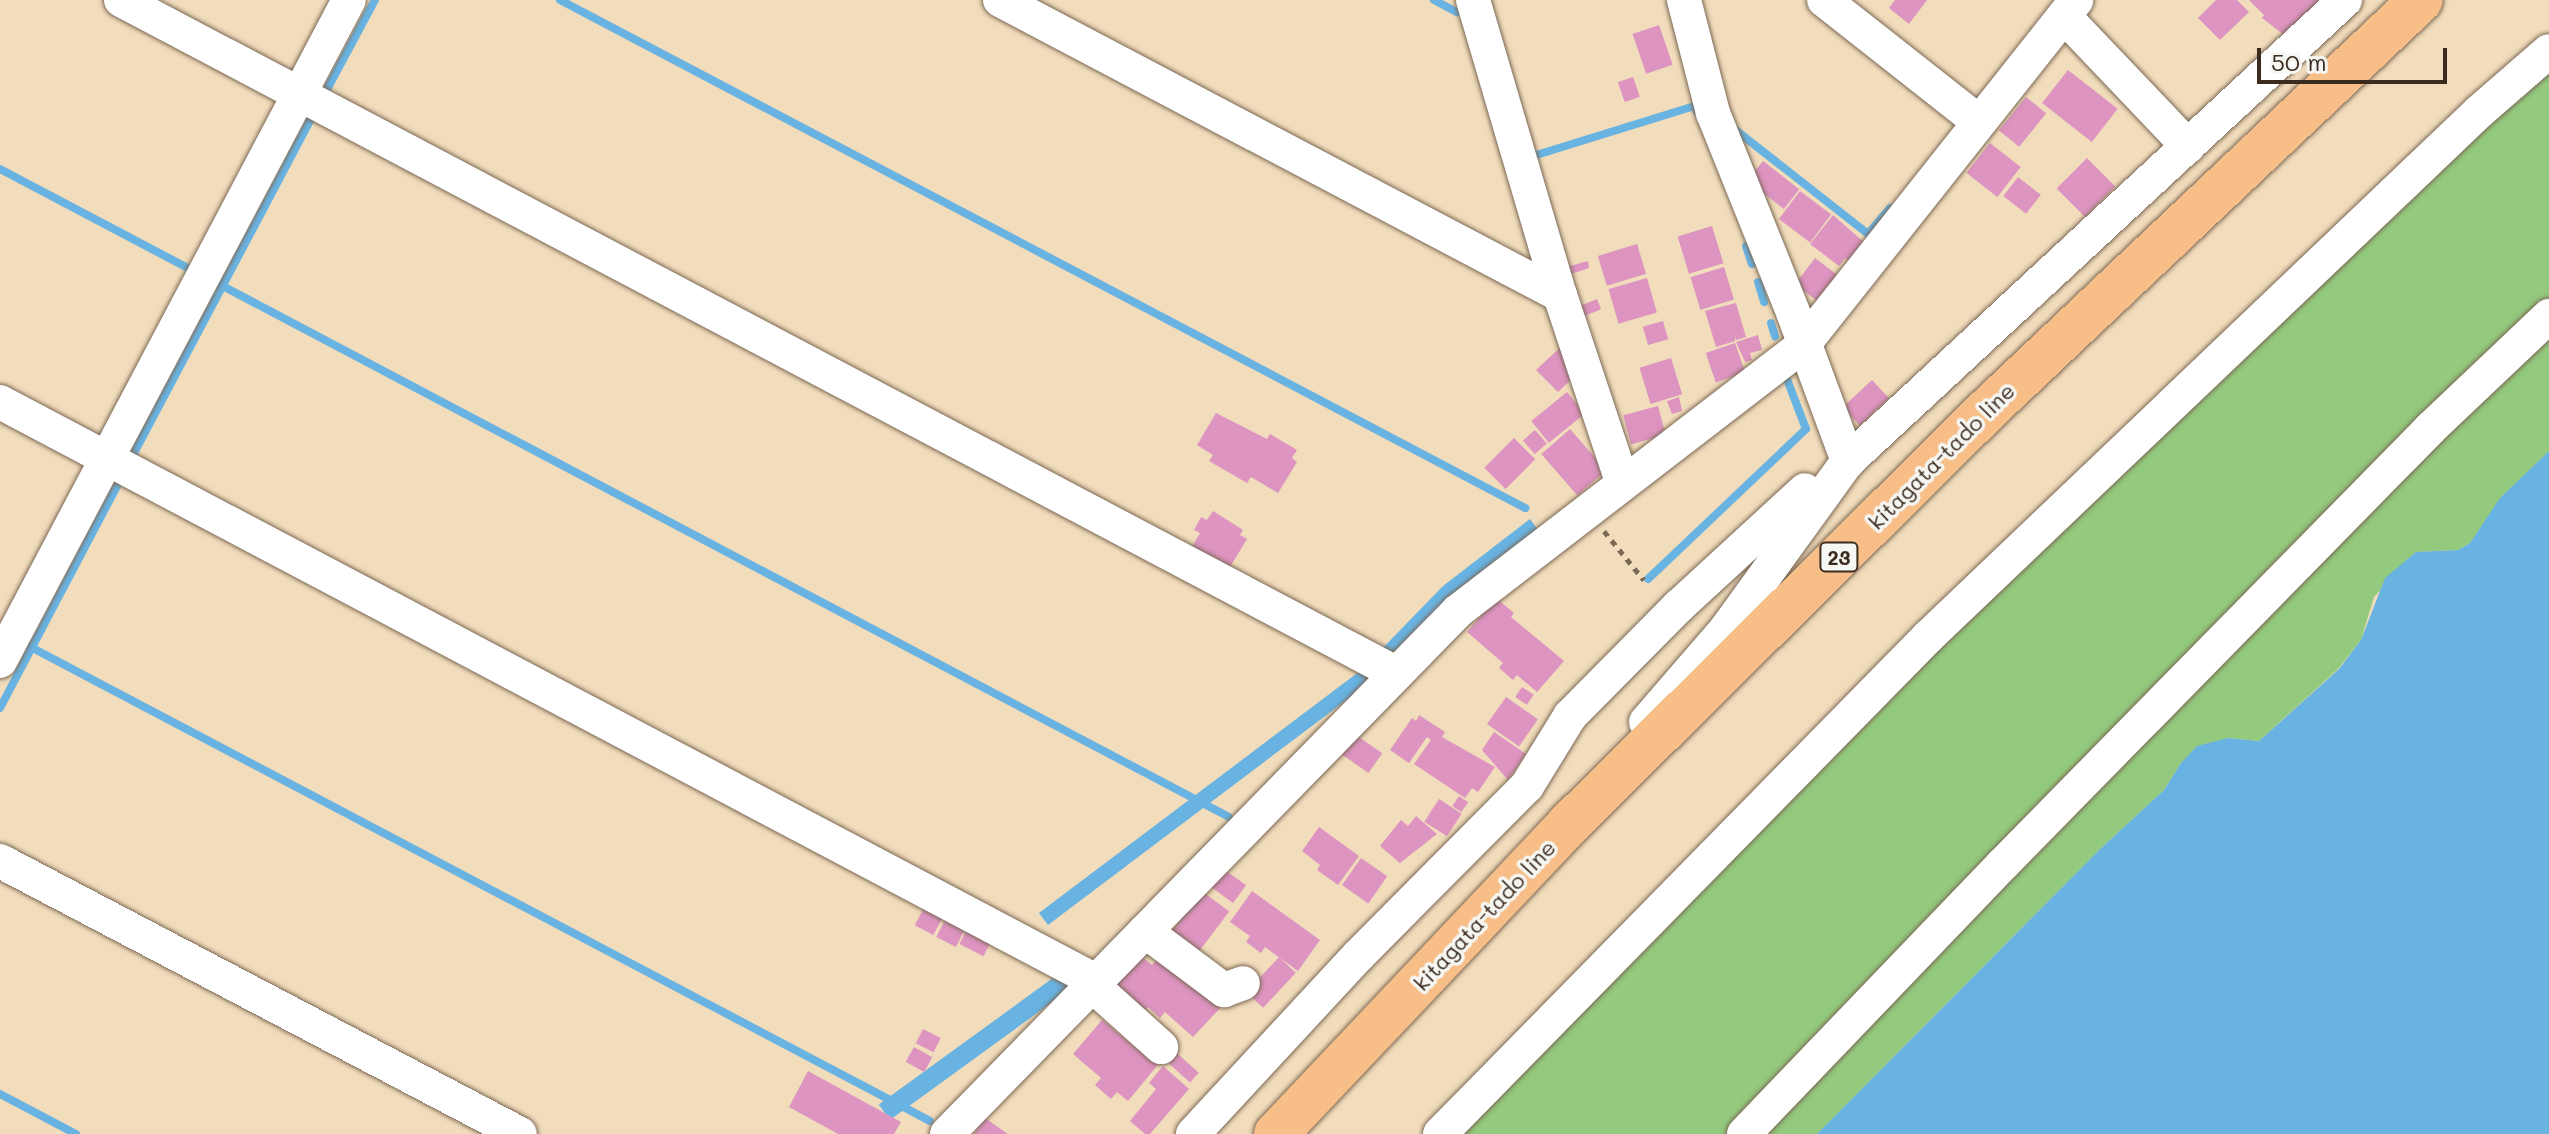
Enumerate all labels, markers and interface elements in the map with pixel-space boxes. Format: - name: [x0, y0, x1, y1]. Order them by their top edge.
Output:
- scale bar: [2261, 32, 2451, 82]
- text: 50 m: [2271, 46, 2327, 77]
- street label: kitagata-tado line: [1862, 377, 2020, 535]
- road number: 23: [1819, 541, 1859, 573]
- street label: kitagata-tado line: [1407, 834, 1561, 996]

